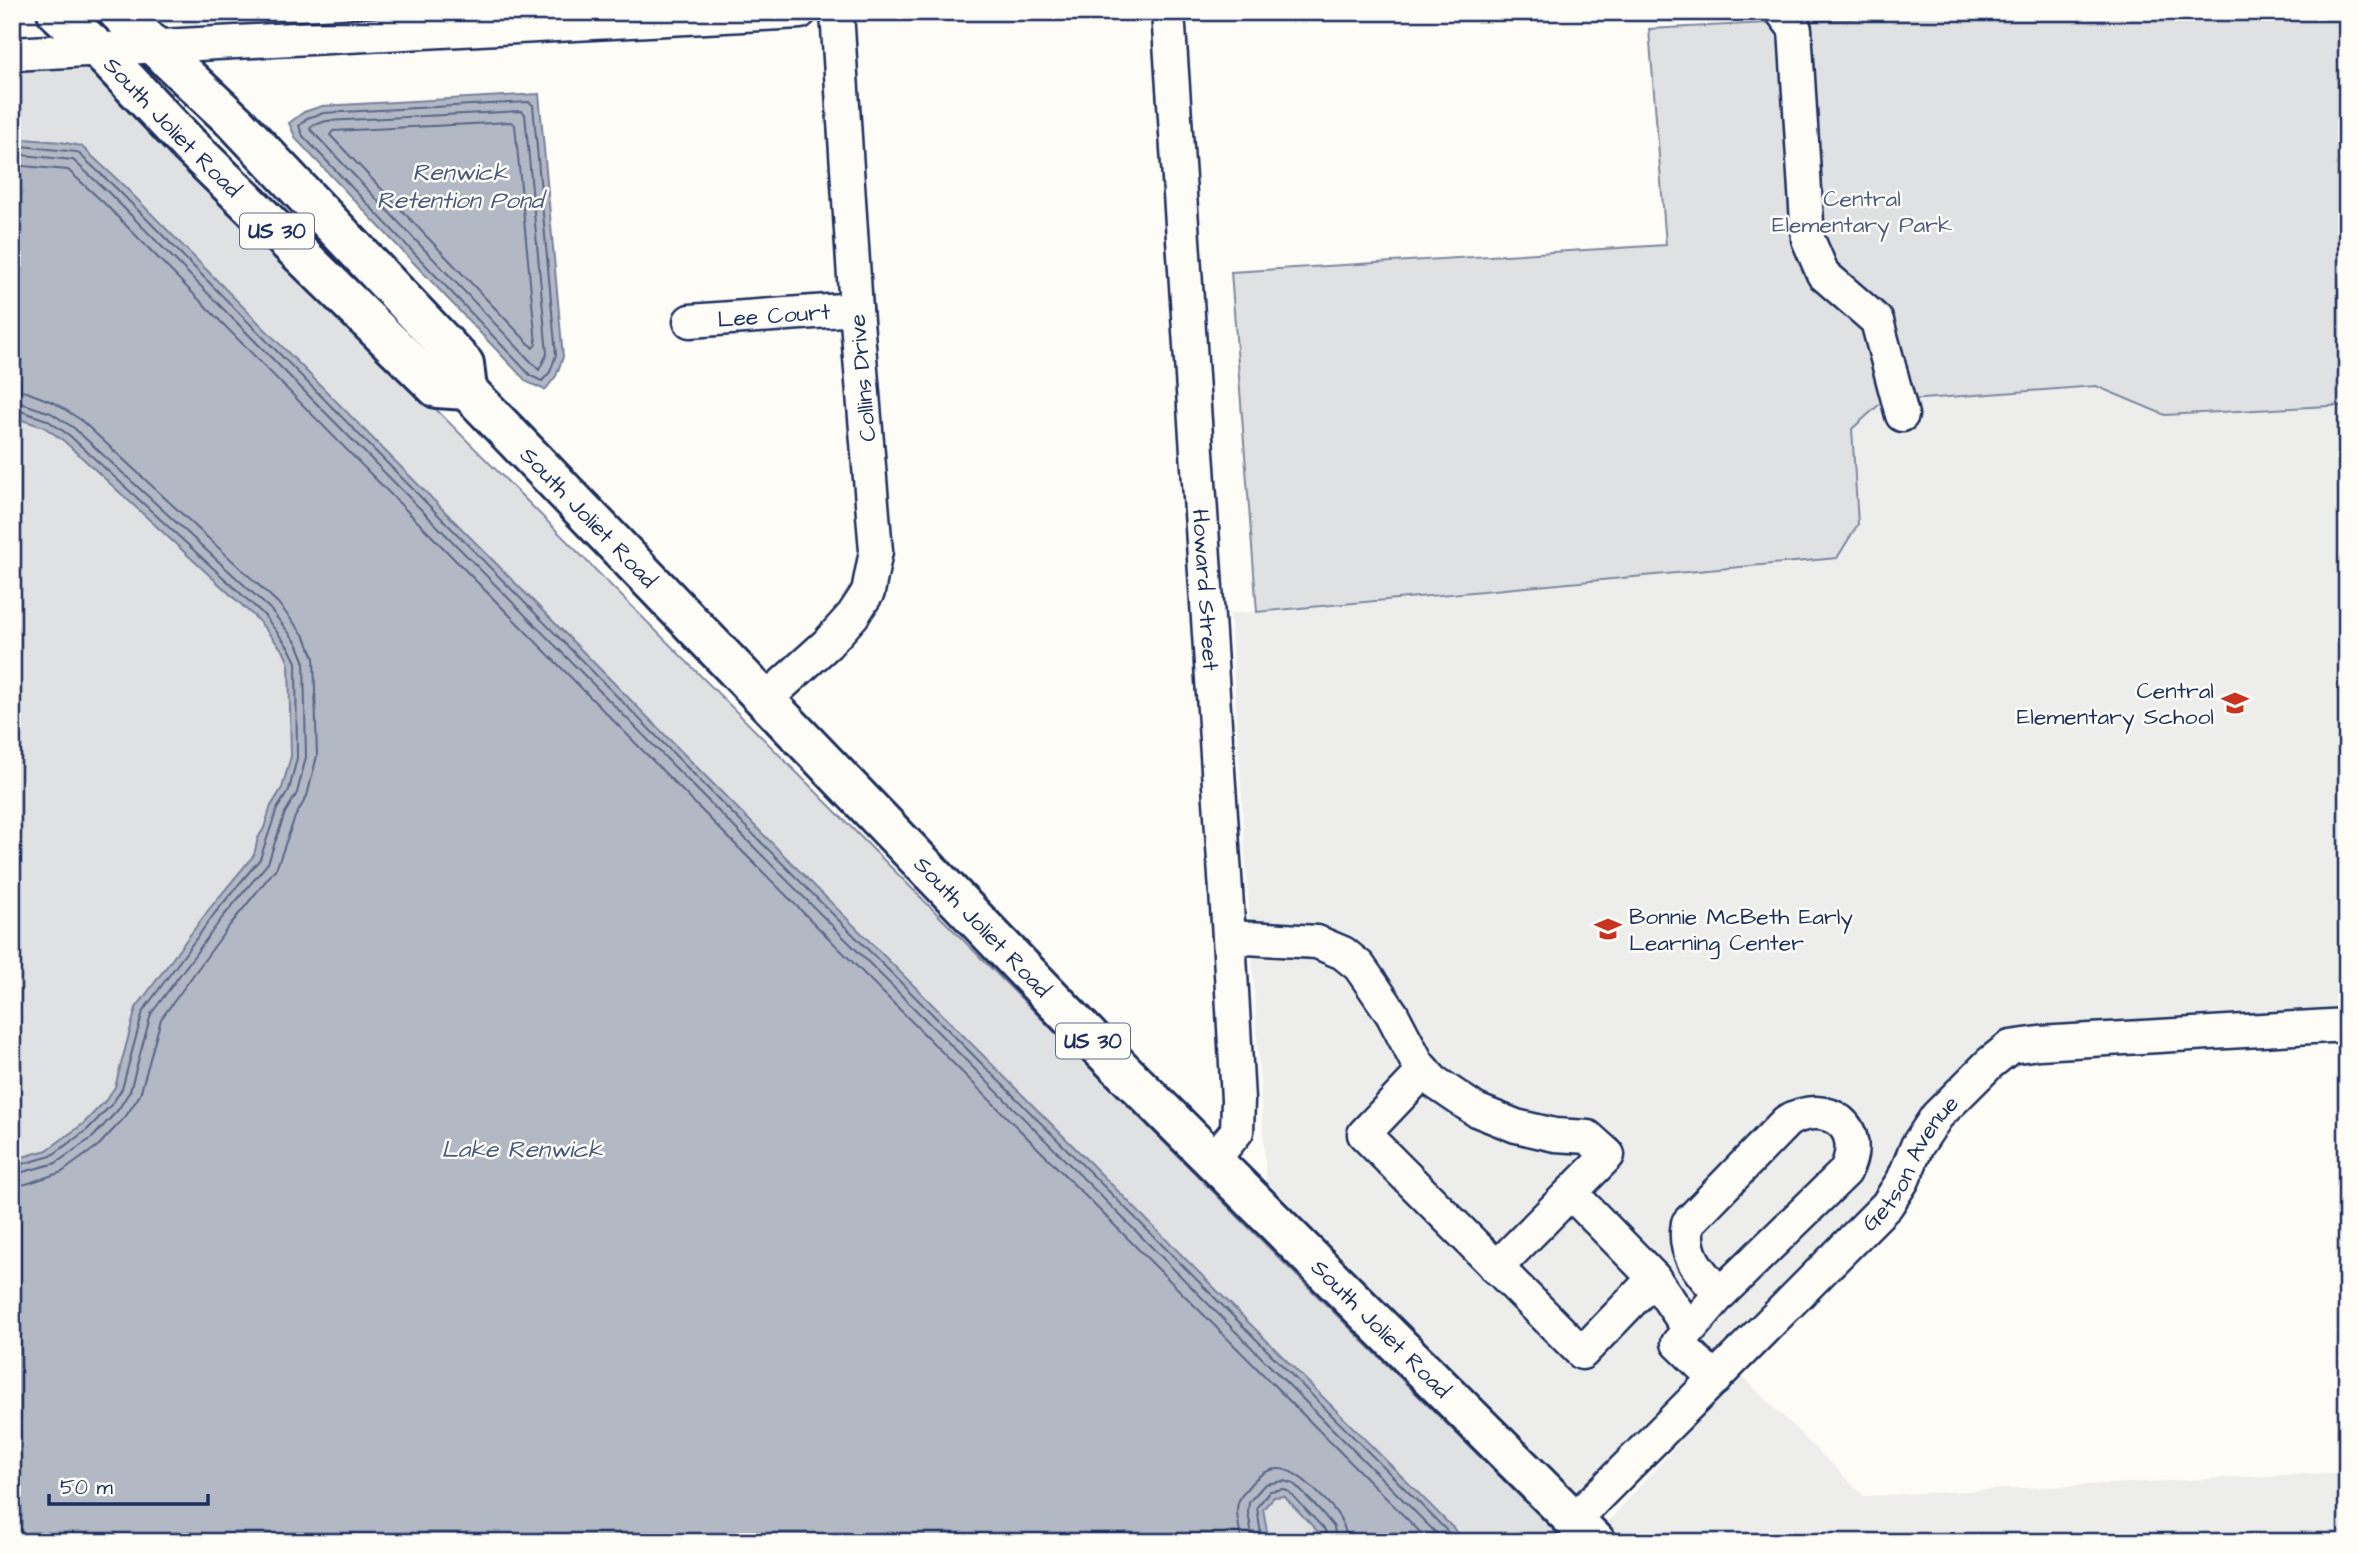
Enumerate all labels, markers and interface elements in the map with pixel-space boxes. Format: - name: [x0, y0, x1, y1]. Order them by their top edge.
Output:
- street label: South Joliet Road: [96, 50, 248, 205]
- water label: Renwick Retention Pond: [377, 156, 548, 218]
- park label: Central Elementary Park: [1772, 183, 1952, 242]
- road number: US 30: [240, 214, 314, 248]
- street label: Lee Court: [716, 296, 832, 336]
- street label: Collins Drive: [841, 313, 884, 443]
- street label: South Joliet Road: [513, 440, 664, 596]
- street label: Howard Street: [1184, 508, 1226, 672]
- place label: Central Elementary School: [2017, 675, 2214, 734]
- school or university icon: Central Elementary School: [2220, 688, 2250, 718]
- street label: South Joliet Road: [906, 849, 1058, 1005]
- place label: Bonnie McBeth Early Learning Center: [1629, 901, 1853, 960]
- school or university icon: Bonnie McBeth Early Learning Center: [1593, 914, 1623, 944]
- road number: US 30: [1056, 1024, 1130, 1058]
- street label: Getson Avenue: [1855, 1088, 1966, 1239]
- water label: Lake Renwick: [441, 1133, 604, 1167]
- street label: South Joliet Road: [1304, 1252, 1458, 1406]
- scale bar: [49, 1463, 208, 1507]
- text: 50 m: [60, 1473, 114, 1502]

